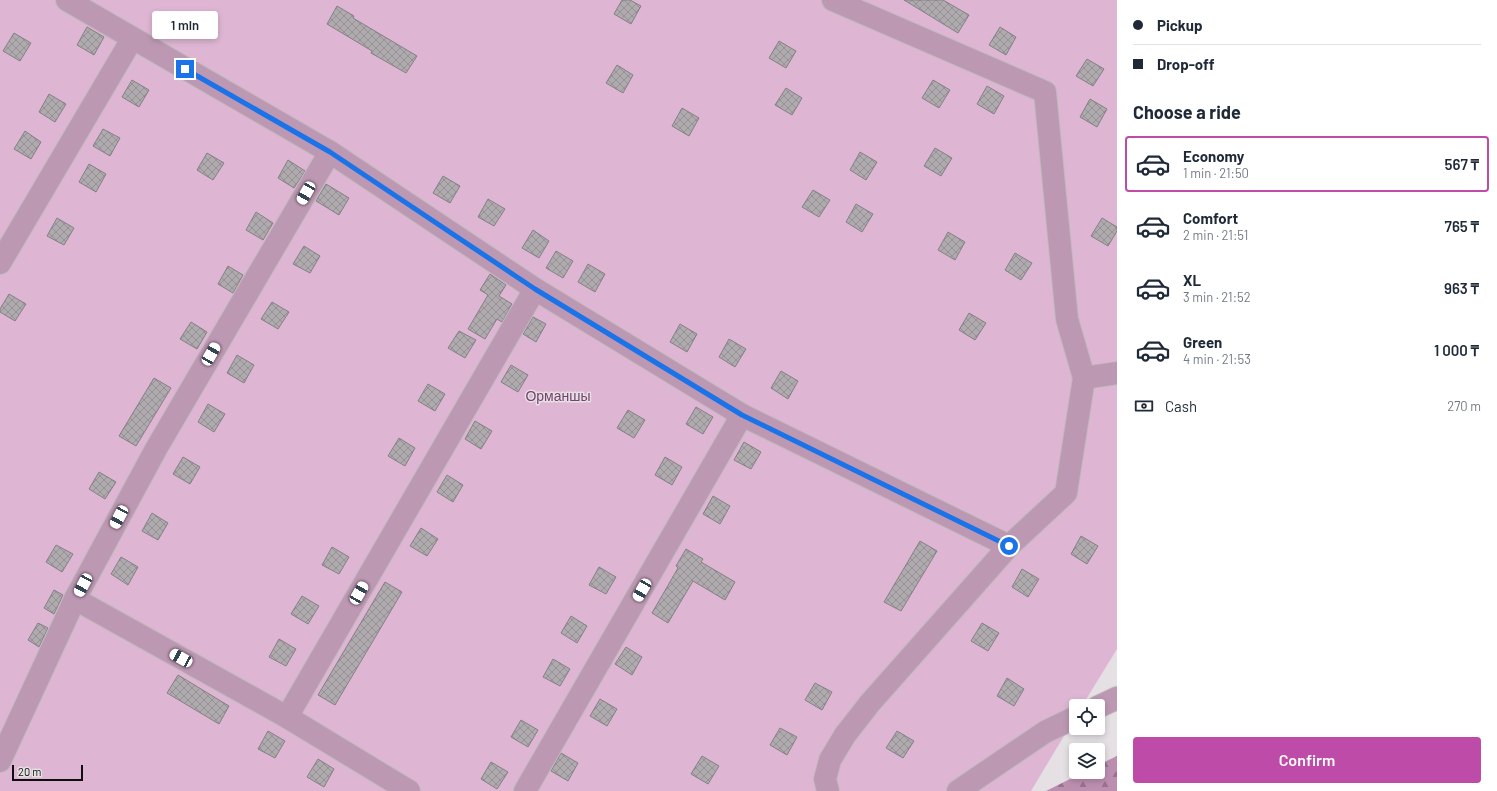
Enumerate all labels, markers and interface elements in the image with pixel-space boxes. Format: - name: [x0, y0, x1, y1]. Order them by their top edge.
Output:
- callout: 1 min: [152, 11, 218, 39]
- text: Pickup: [1157, 16, 1203, 34]
- text: 1 min: [171, 17, 199, 33]
- text: Drop-off: [1157, 55, 1215, 73]
- route end: [176, 60, 194, 78]
- text: Choose a ride: [1133, 101, 1241, 123]
- icon: car: [1135, 146, 1171, 182]
- text: Economy: [1183, 147, 1244, 165]
- text: 567 ₸: [1445, 155, 1479, 173]
- text: 1 min · 21:50: [1183, 165, 1249, 181]
- car: [295, 180, 317, 206]
- icon: car: [1135, 208, 1171, 244]
- text: Comfort: [1183, 209, 1238, 227]
- text: 765 ₸: [1445, 217, 1479, 235]
- text: 2 min · 21:51: [1183, 227, 1248, 243]
- icon: car: [1135, 270, 1171, 306]
- text: XL: [1183, 271, 1201, 289]
- text: 963 ₸: [1444, 279, 1479, 297]
- text: 3 min · 21:52: [1183, 289, 1251, 305]
- icon: car: [1135, 332, 1171, 368]
- text: Green: [1183, 333, 1222, 351]
- car: [200, 341, 222, 367]
- text: 1 000 ₸: [1434, 341, 1479, 359]
- text: 4 min · 21:53: [1183, 351, 1251, 367]
- park label: Орманшы: [525, 387, 591, 404]
- icon: cash: [1133, 395, 1155, 417]
- text: Cash: [1165, 397, 1197, 415]
- text: 270 m: [1447, 398, 1481, 414]
- car: [108, 504, 130, 530]
- route start: [1000, 537, 1018, 555]
- car: [72, 572, 94, 598]
- car: [631, 577, 653, 603]
- car: [348, 580, 370, 606]
- car: [168, 647, 194, 669]
- map controls: [1069, 699, 1105, 779]
- button: locate: [1069, 699, 1105, 735]
- button: Confirm: [1133, 737, 1481, 783]
- button: layers: [1069, 743, 1105, 779]
- scale bar: [12, 763, 83, 782]
- text: 20 m: [18, 765, 41, 778]

